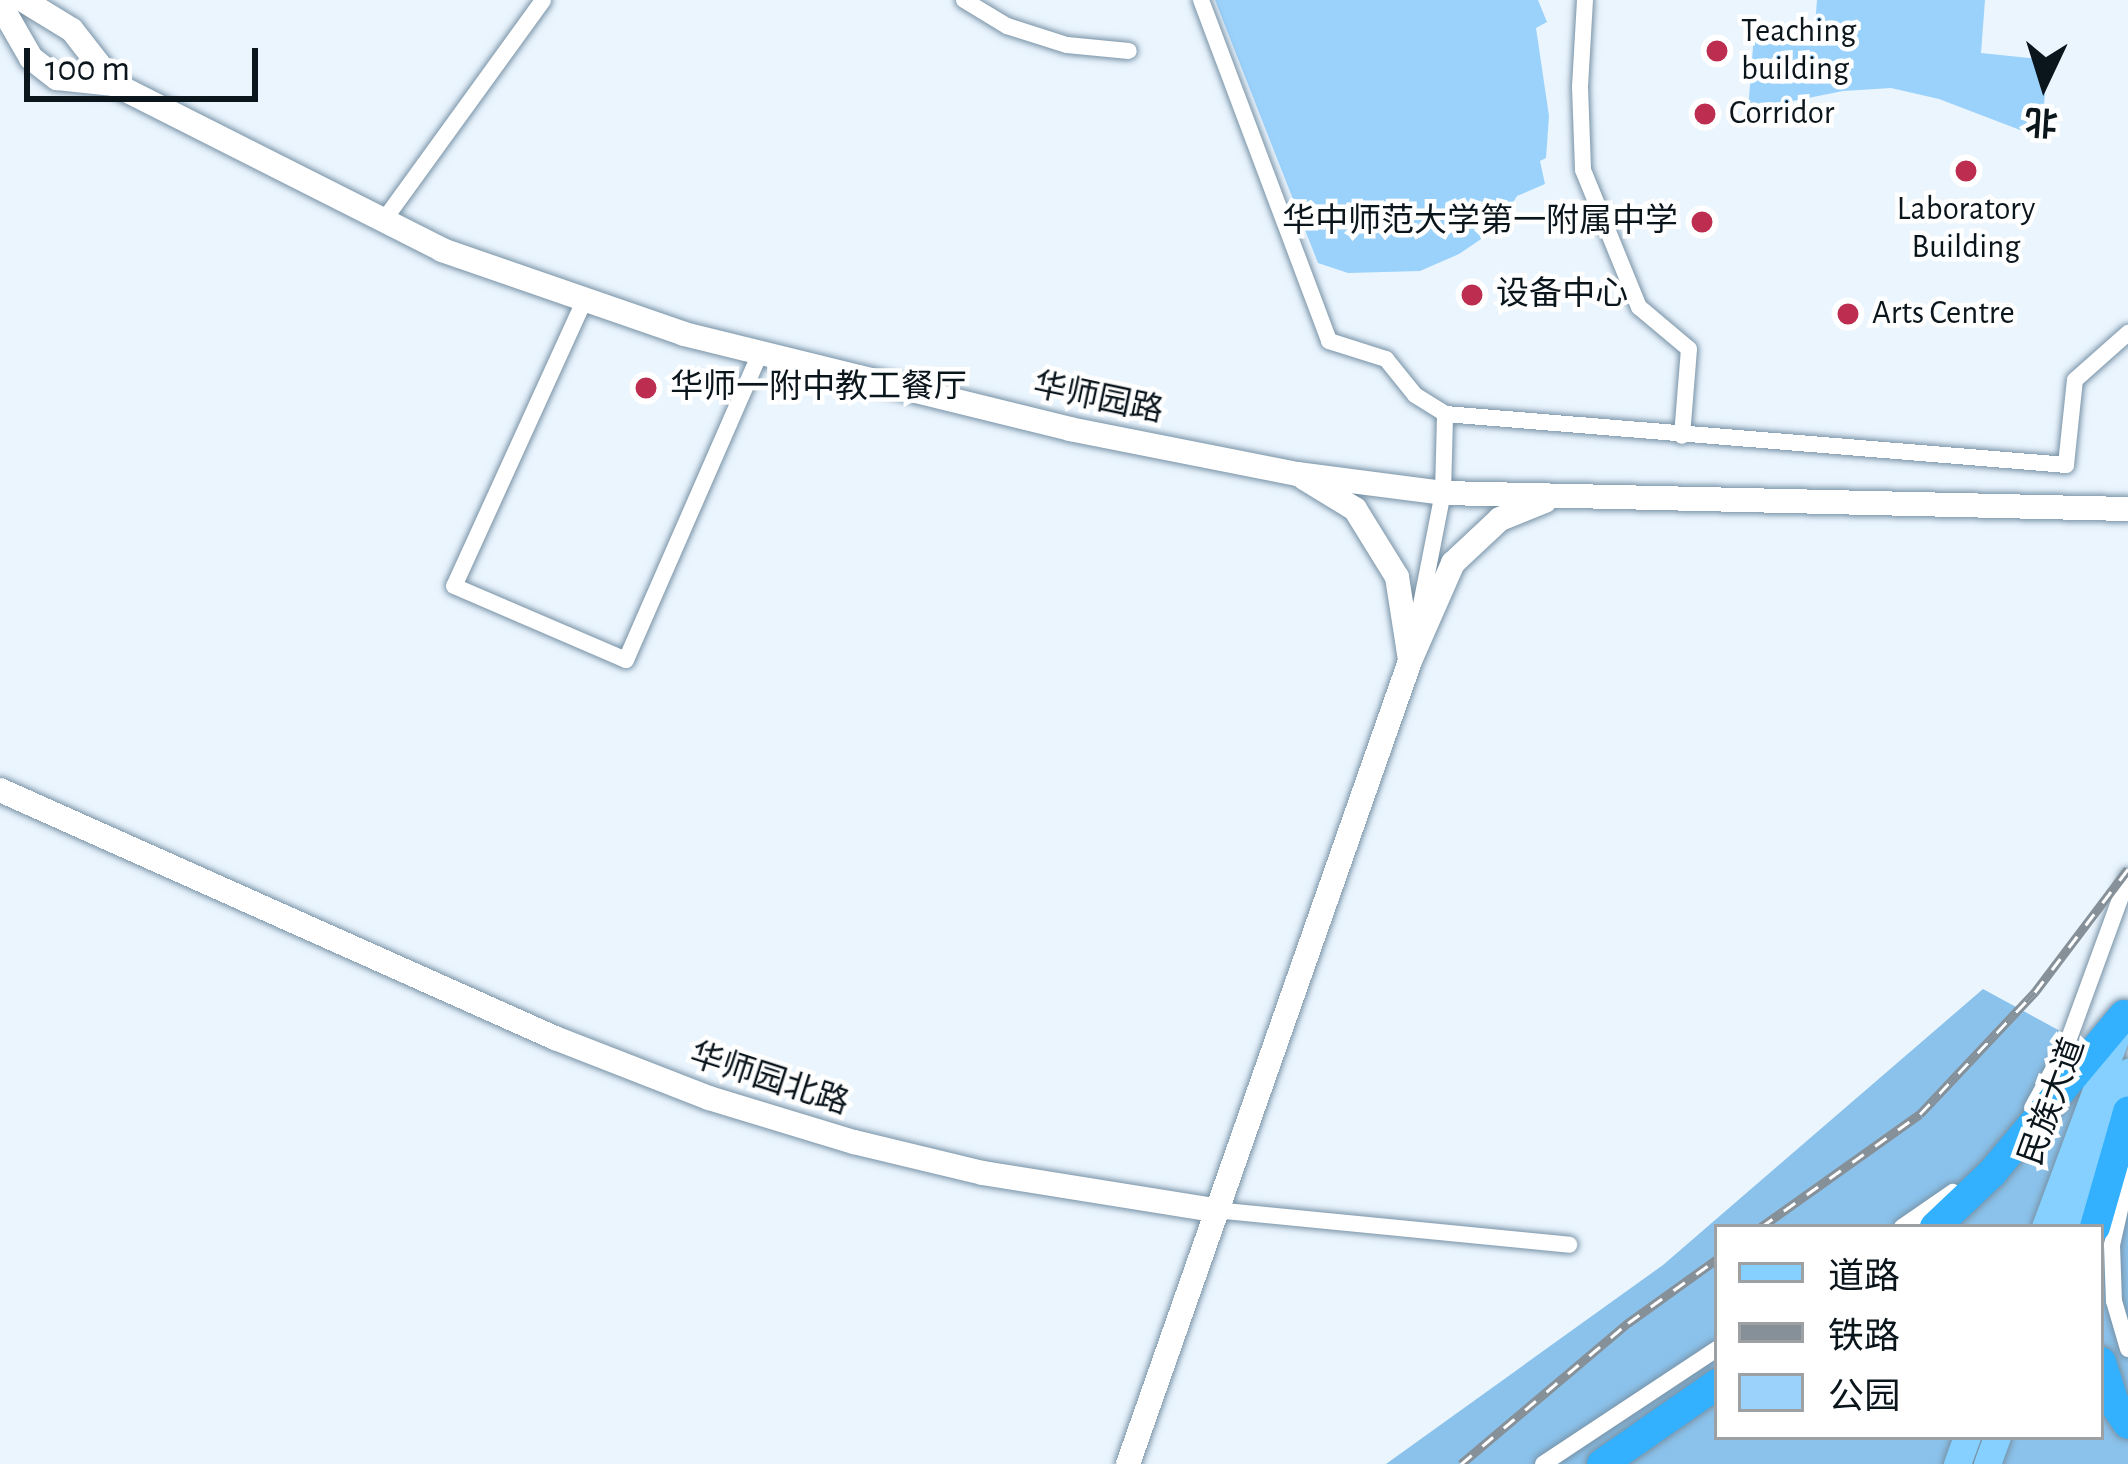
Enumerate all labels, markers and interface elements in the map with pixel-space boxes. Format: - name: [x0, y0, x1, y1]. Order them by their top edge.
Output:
- place label: Teaching building: [1741, 12, 1856, 90]
- scale bar: [30, 24, 264, 98]
- north arrow: [1984, 24, 2104, 144]
- marker: Teaching building: [1704, 38, 1730, 64]
- text: 100 m: [45, 51, 130, 87]
- place label: Corridor: [1729, 94, 1834, 134]
- marker: Corridor: [1692, 101, 1718, 127]
- text: 北: [2024, 103, 2059, 138]
- marker: Laboratory Building: [1953, 158, 1979, 184]
- place label: Laboratory Building: [1897, 190, 2035, 268]
- place label: 华中师范大学第一附属中学: [1282, 202, 1678, 242]
- marker: 华中师范大学第一附属中学: [1689, 209, 1715, 235]
- place label: 设备中心: [1496, 275, 1628, 315]
- marker: 设备中心: [1459, 282, 1485, 308]
- place label: Arts Centre: [1872, 294, 2015, 334]
- marker: Arts Centre: [1835, 301, 1861, 327]
- street label: 华师园路: [1029, 366, 1167, 432]
- place label: 华师一附中教工餐厅: [670, 368, 967, 408]
- marker: 华师一附中教工餐厅: [633, 375, 659, 401]
- street label: 民族大道: [2012, 1033, 2094, 1171]
- street label: 华师园北路: [684, 1036, 854, 1124]
- legend: [1714, 1224, 2104, 1440]
- text: 道路: [1828, 1259, 1900, 1295]
- text: 铁路: [1828, 1319, 1900, 1355]
- text: 公园: [1828, 1379, 1900, 1415]

